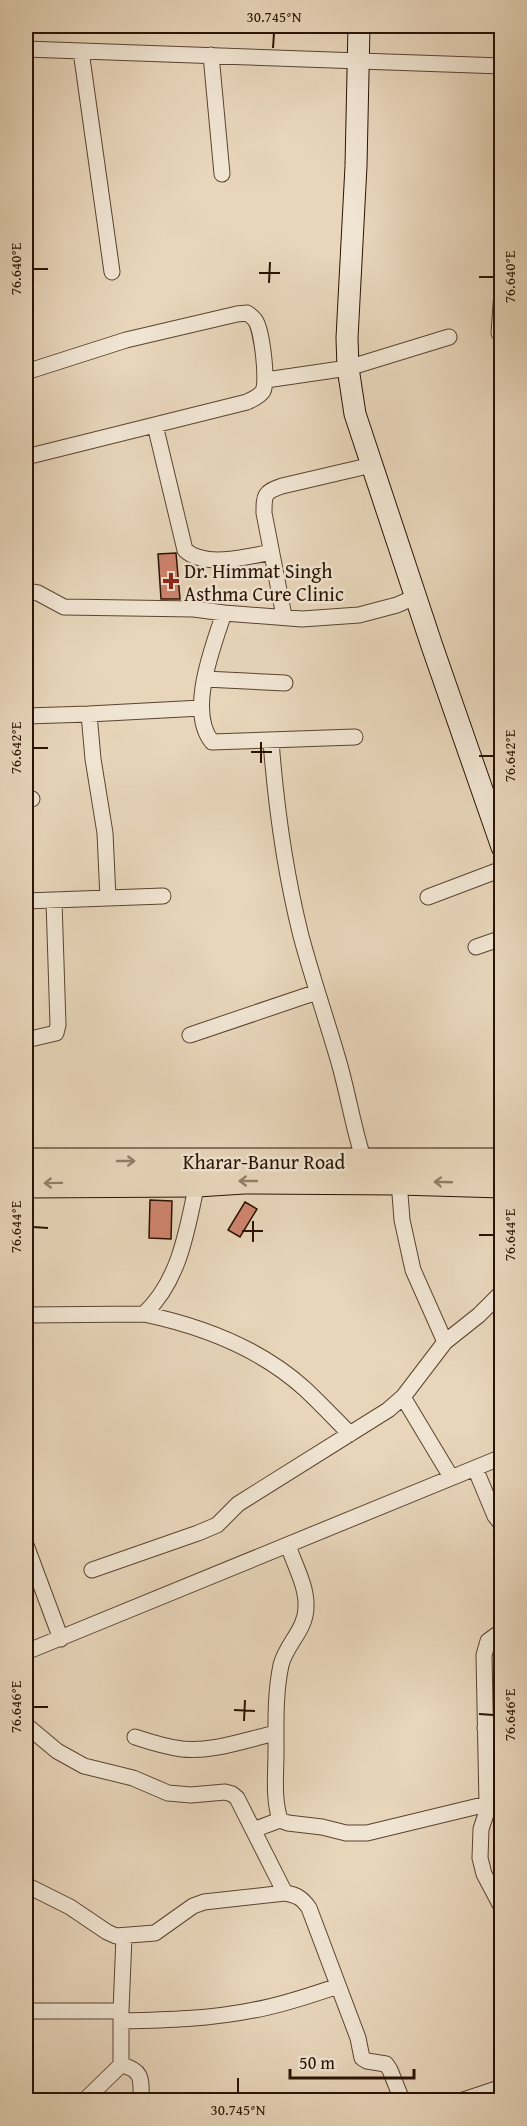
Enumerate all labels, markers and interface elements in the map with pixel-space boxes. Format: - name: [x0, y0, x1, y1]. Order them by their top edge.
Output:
- text: 30.745°N: [247, 6, 302, 27]
- text: 76.640°E: [5, 242, 26, 295]
- text: 76.640°E: [499, 250, 520, 303]
- place label: Dr. Himmat Singh Asthma Cure Clinic: [184, 556, 344, 608]
- marker: Dr. Himmat Singh Asthma Cure Clinic: [162, 572, 180, 590]
- text: 76.642°E: [5, 721, 26, 774]
- text: 76.642°E: [499, 729, 520, 782]
- street label: Kharar-Banur Road: [183, 1147, 346, 1176]
- one-way arrow: [115, 1155, 135, 1167]
- one-way arrow: [239, 1175, 259, 1186]
- one-way arrow: [434, 1176, 454, 1188]
- one-way arrow: [44, 1178, 64, 1189]
- text: 76.644°E: [5, 1200, 26, 1253]
- text: 76.644°E: [499, 1208, 520, 1261]
- text: 76.646°E: [5, 1680, 26, 1733]
- text: 76.646°E: [499, 1688, 520, 1741]
- scale bar: [290, 2042, 414, 2080]
- text: 50 m: [299, 2049, 335, 2076]
- text: 30.745°N: [211, 2099, 266, 2120]

